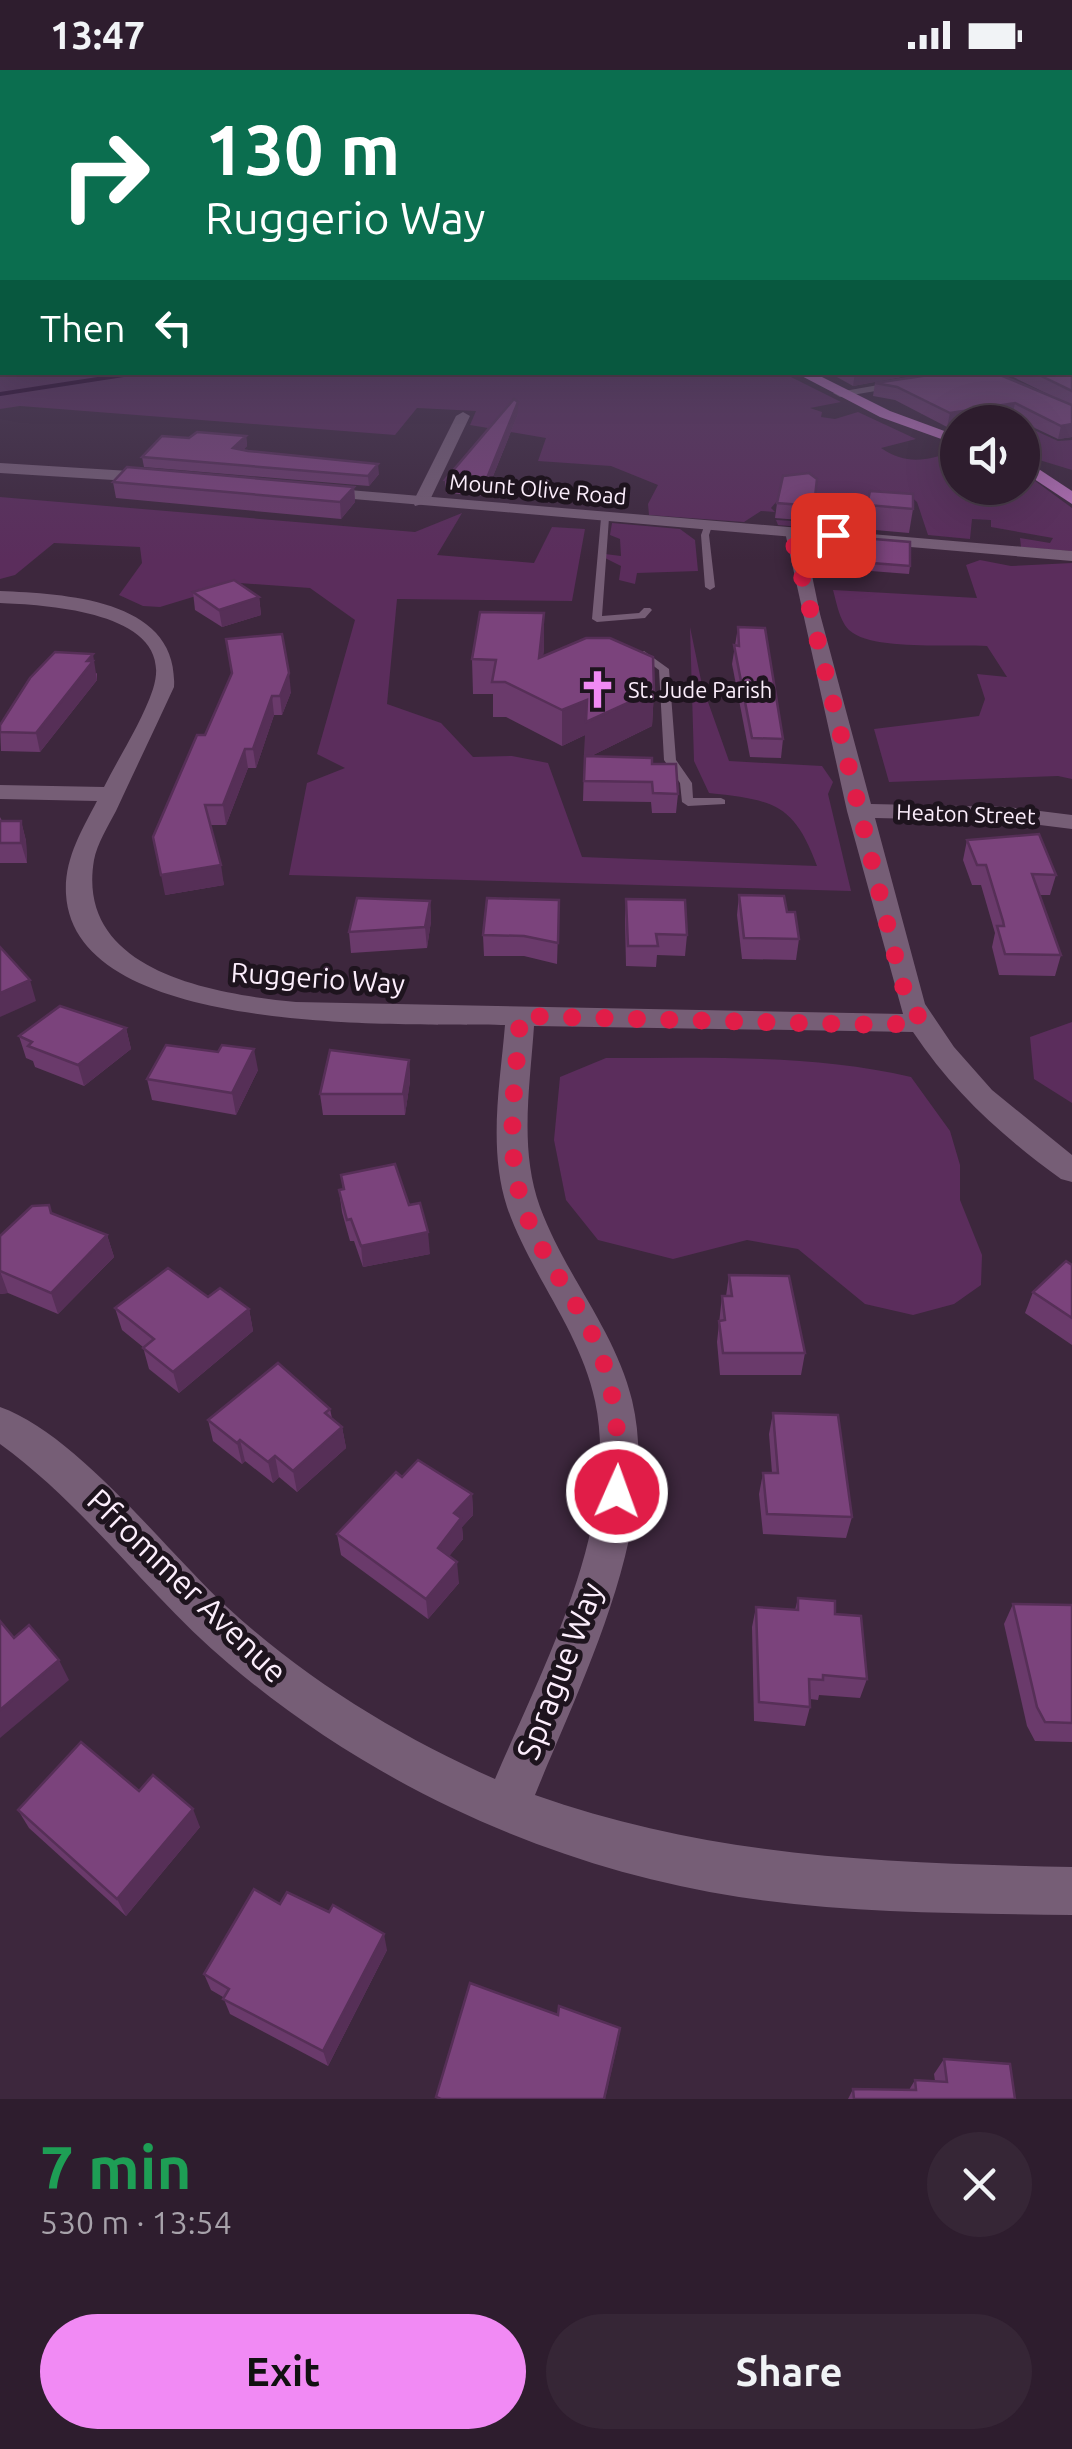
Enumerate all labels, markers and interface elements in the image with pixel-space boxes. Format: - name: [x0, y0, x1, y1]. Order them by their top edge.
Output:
- text: 13:47: [50, 14, 145, 56]
- icon: right: [40, 110, 170, 240]
- text: 130 m: [205, 110, 400, 188]
- text: Ruggerio Way: [205, 192, 485, 243]
- icon: left: [146, 300, 201, 355]
- text: Then: [40, 307, 126, 349]
- map controls: [940, 405, 1040, 505]
- button: sound: [940, 405, 1040, 505]
- street label: Mount Olive Road: [449, 468, 628, 509]
- pin: [791, 493, 876, 578]
- icon: arrive: [806, 508, 861, 563]
- church icon: St. Jude Parish: [577, 669, 619, 711]
- place label: St. Jude Parish: [628, 677, 772, 702]
- street label: Heaton Street: [896, 799, 1036, 828]
- street label: Ruggerio Way: [230, 956, 406, 999]
- position arrow: [565, 1440, 669, 1544]
- street label: Pfrommer Avenue: [81, 1481, 295, 1689]
- street label: Sprague Way: [509, 1577, 609, 1764]
- button: close: [927, 2132, 1032, 2237]
- text: 7 min: [40, 2133, 192, 2200]
- text: 530 m · 13:54: [40, 2204, 232, 2240]
- button: Exit: [40, 2314, 526, 2429]
- button: Share: [546, 2314, 1032, 2429]

